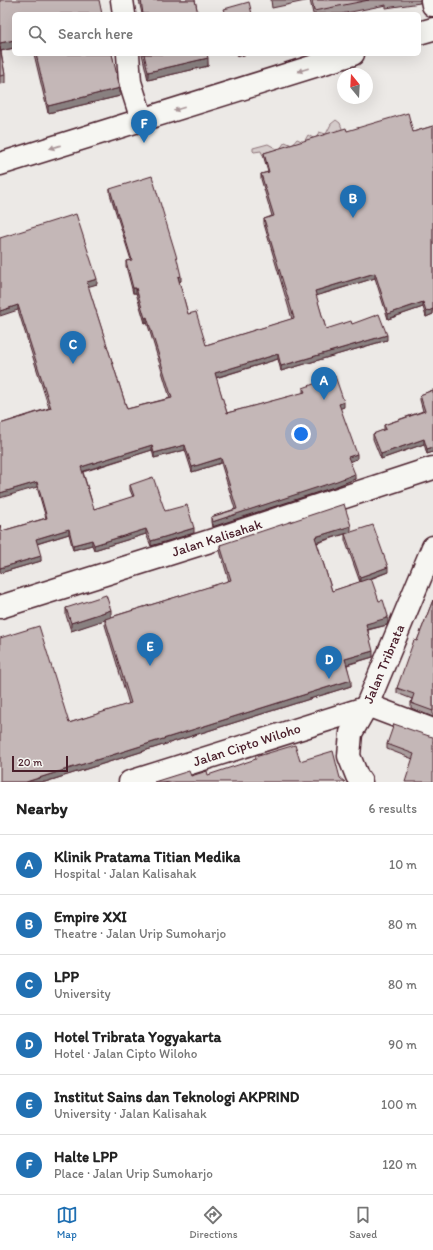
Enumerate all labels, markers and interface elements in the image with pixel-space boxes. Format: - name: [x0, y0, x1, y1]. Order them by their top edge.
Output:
- search box: [12, 12, 421, 56]
- icon: search: [26, 23, 48, 45]
- text: Search here: [58, 25, 133, 43]
- one-way arrow: [296, 67, 308, 73]
- north arrow: [337, 68, 373, 104]
- one-way arrow: [172, 106, 184, 112]
- pin: F: [131, 110, 157, 143]
- one-way arrow: [48, 144, 60, 150]
- pin: B: [340, 185, 366, 218]
- pin: C: [60, 331, 86, 364]
- pin: A: [311, 367, 337, 400]
- your location: [291, 424, 311, 444]
- street label: Jalan Kalisahak: [170, 515, 265, 561]
- street label: Jalan Tribrata: [360, 622, 408, 706]
- pin: E: [137, 633, 163, 666]
- pin: D: [316, 646, 342, 679]
- street label: Jalan Cipto Wiloho: [191, 720, 303, 770]
- scale bar: [12, 754, 68, 773]
- text: 20 m: [18, 756, 42, 769]
- text: Nearby: [16, 798, 68, 818]
- text: 6 results: [369, 801, 417, 816]
- text: Klinik Pratama Titian Medika: [54, 848, 240, 866]
- text: A: [25, 857, 33, 872]
- text: 10 m: [389, 857, 417, 872]
- text: Hospital · Jalan Kalisahak: [54, 866, 196, 881]
- text: Empire XXI: [54, 908, 127, 926]
- text: B: [25, 917, 33, 932]
- text: 80 m: [388, 917, 417, 932]
- text: Theatre · Jalan Urip Sumoharjo: [54, 926, 226, 941]
- text: LPP: [54, 968, 79, 986]
- text: C: [25, 977, 33, 992]
- text: 80 m: [388, 977, 417, 992]
- text: University: [54, 986, 111, 1001]
- text: Hotel Tribrata Yogyakarta: [54, 1028, 221, 1046]
- text: D: [25, 1037, 33, 1052]
- text: 90 m: [388, 1037, 417, 1052]
- text: Hotel · Jalan Cipto Wiloho: [54, 1046, 197, 1061]
- text: Institut Sains dan Teknologi AKPRIND: [54, 1088, 299, 1106]
- text: E: [25, 1097, 33, 1112]
- text: 100 m: [381, 1097, 417, 1112]
- text: University · Jalan Kalisahak: [54, 1106, 207, 1121]
- text: Halte LPP: [54, 1148, 117, 1166]
- text: F: [26, 1157, 32, 1172]
- text: 120 m: [382, 1157, 417, 1172]
- text: Place · Jalan Urip Sumoharjo: [54, 1166, 213, 1181]
- tab: Map: [56, 1204, 78, 1241]
- tab: Directions: [189, 1204, 238, 1241]
- tab: Saved: [349, 1204, 377, 1241]

